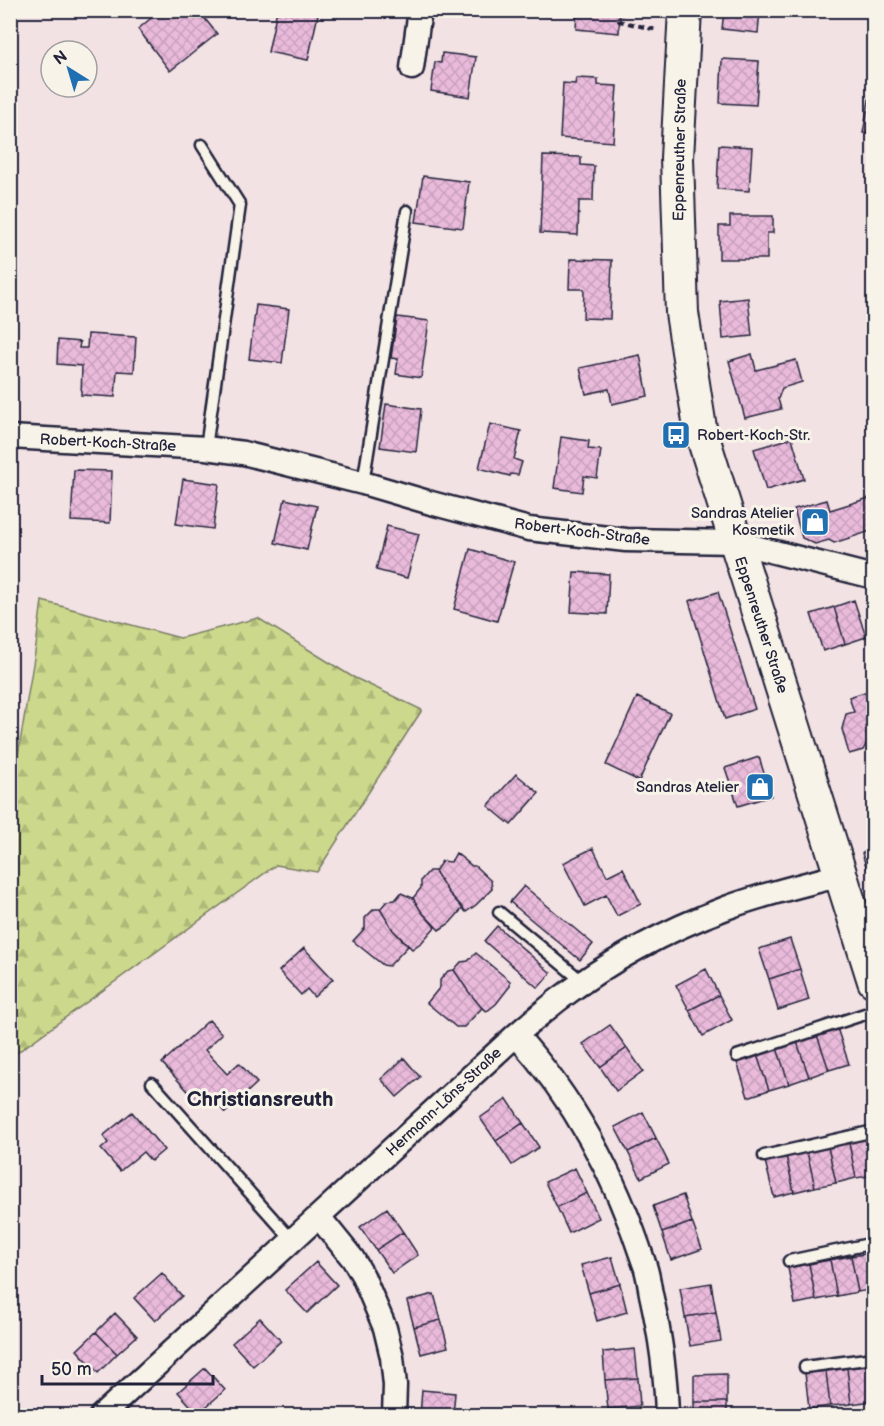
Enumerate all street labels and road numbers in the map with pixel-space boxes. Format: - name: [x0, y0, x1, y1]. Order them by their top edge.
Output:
- street label: Eppenreuther Straße: [669, 78, 691, 221]
- street label: Robert-Koch-Straße: [39, 430, 177, 456]
- street label: Robert-Koch-Straße: [513, 514, 651, 550]
- street label: Eppenreuther Straße: [730, 554, 792, 696]
- street label: Hermann-Löns-Straße: [382, 1043, 506, 1160]

